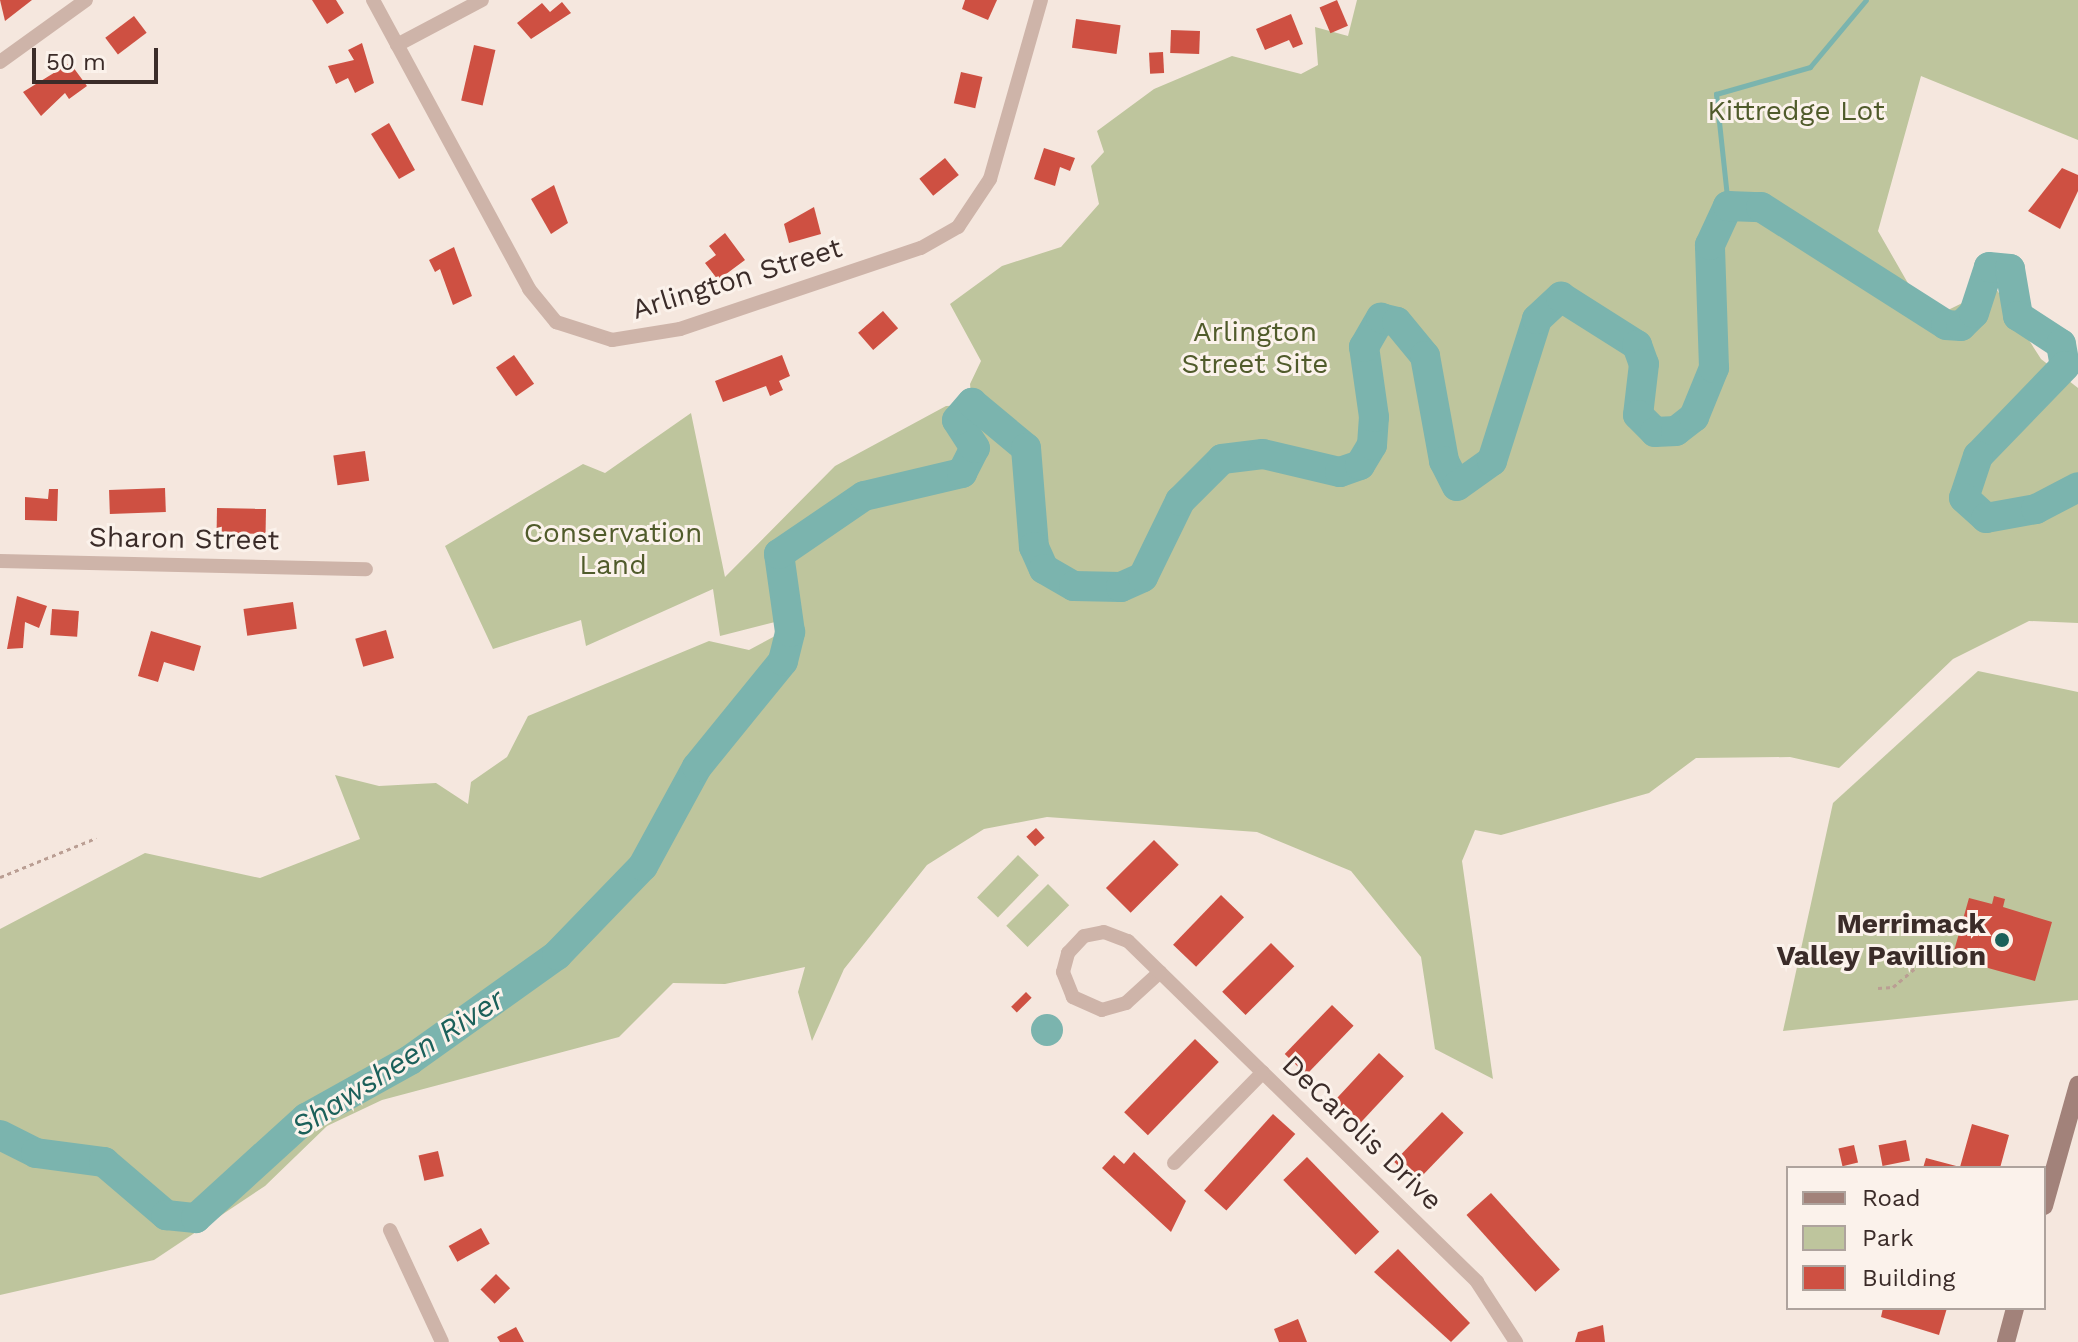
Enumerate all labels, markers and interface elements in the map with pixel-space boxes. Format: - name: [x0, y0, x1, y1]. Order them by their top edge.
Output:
- scale bar: [36, 32, 162, 82]
- text: 50 m: [46, 48, 106, 76]
- park label: Kittredge Lot: [1707, 94, 1885, 128]
- street label: Arlington Street: [628, 231, 846, 327]
- park label: Arlington Street Site: [1182, 315, 1328, 381]
- park label: Conservation Land: [524, 516, 702, 582]
- street label: Sharon Street: [89, 521, 279, 557]
- place label: Merrimack Valley Pavillion: [1776, 907, 1986, 973]
- marker: Merrimack Valley Pavillion: [1993, 931, 2011, 949]
- water label: Shawsheen River: [285, 981, 511, 1145]
- street label: DeCarolis Drive: [1275, 1048, 1449, 1218]
- legend: [1786, 1166, 2046, 1310]
- text: Road: [1862, 1184, 1921, 1212]
- text: Park: [1862, 1224, 1914, 1252]
- text: Building: [1862, 1264, 1955, 1292]

